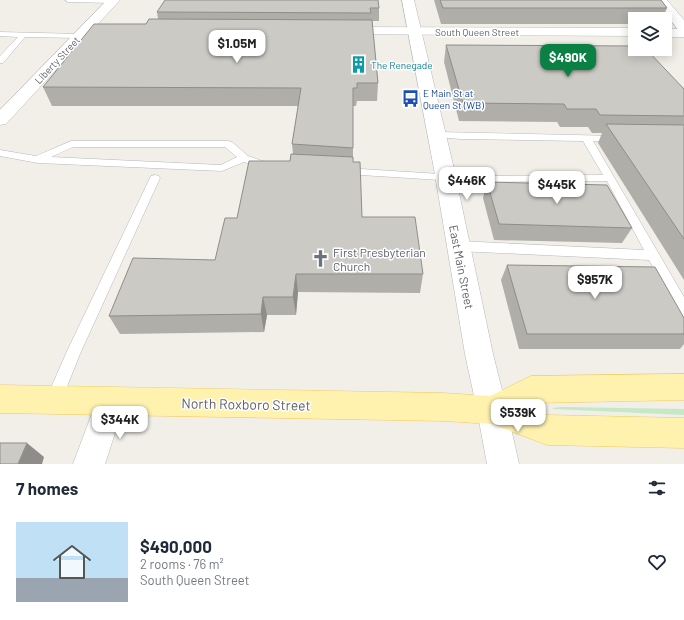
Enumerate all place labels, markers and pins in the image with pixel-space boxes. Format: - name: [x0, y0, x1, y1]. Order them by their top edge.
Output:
- pin: $1.05M: [204, 30, 270, 64]
- pin: $490K: [540, 44, 596, 78]
- building icon: The Renegade: [348, 55, 368, 75]
- place label: The Renegade: [371, 59, 433, 71]
- place label: E Main St at Queen St (WB): [423, 87, 484, 111]
- bus stop icon: E Main St at Queen St (WB): [400, 89, 420, 109]
- pin: $446K: [439, 167, 495, 201]
- pin: $445K: [529, 171, 585, 205]
- place label: First Presbyterian Church: [333, 245, 426, 273]
- church icon: First Presbyterian Church: [310, 249, 330, 269]
- pin: $957K: [567, 266, 623, 300]
- pin: $539K: [490, 399, 546, 433]
- pin: $344K: [92, 406, 148, 440]

